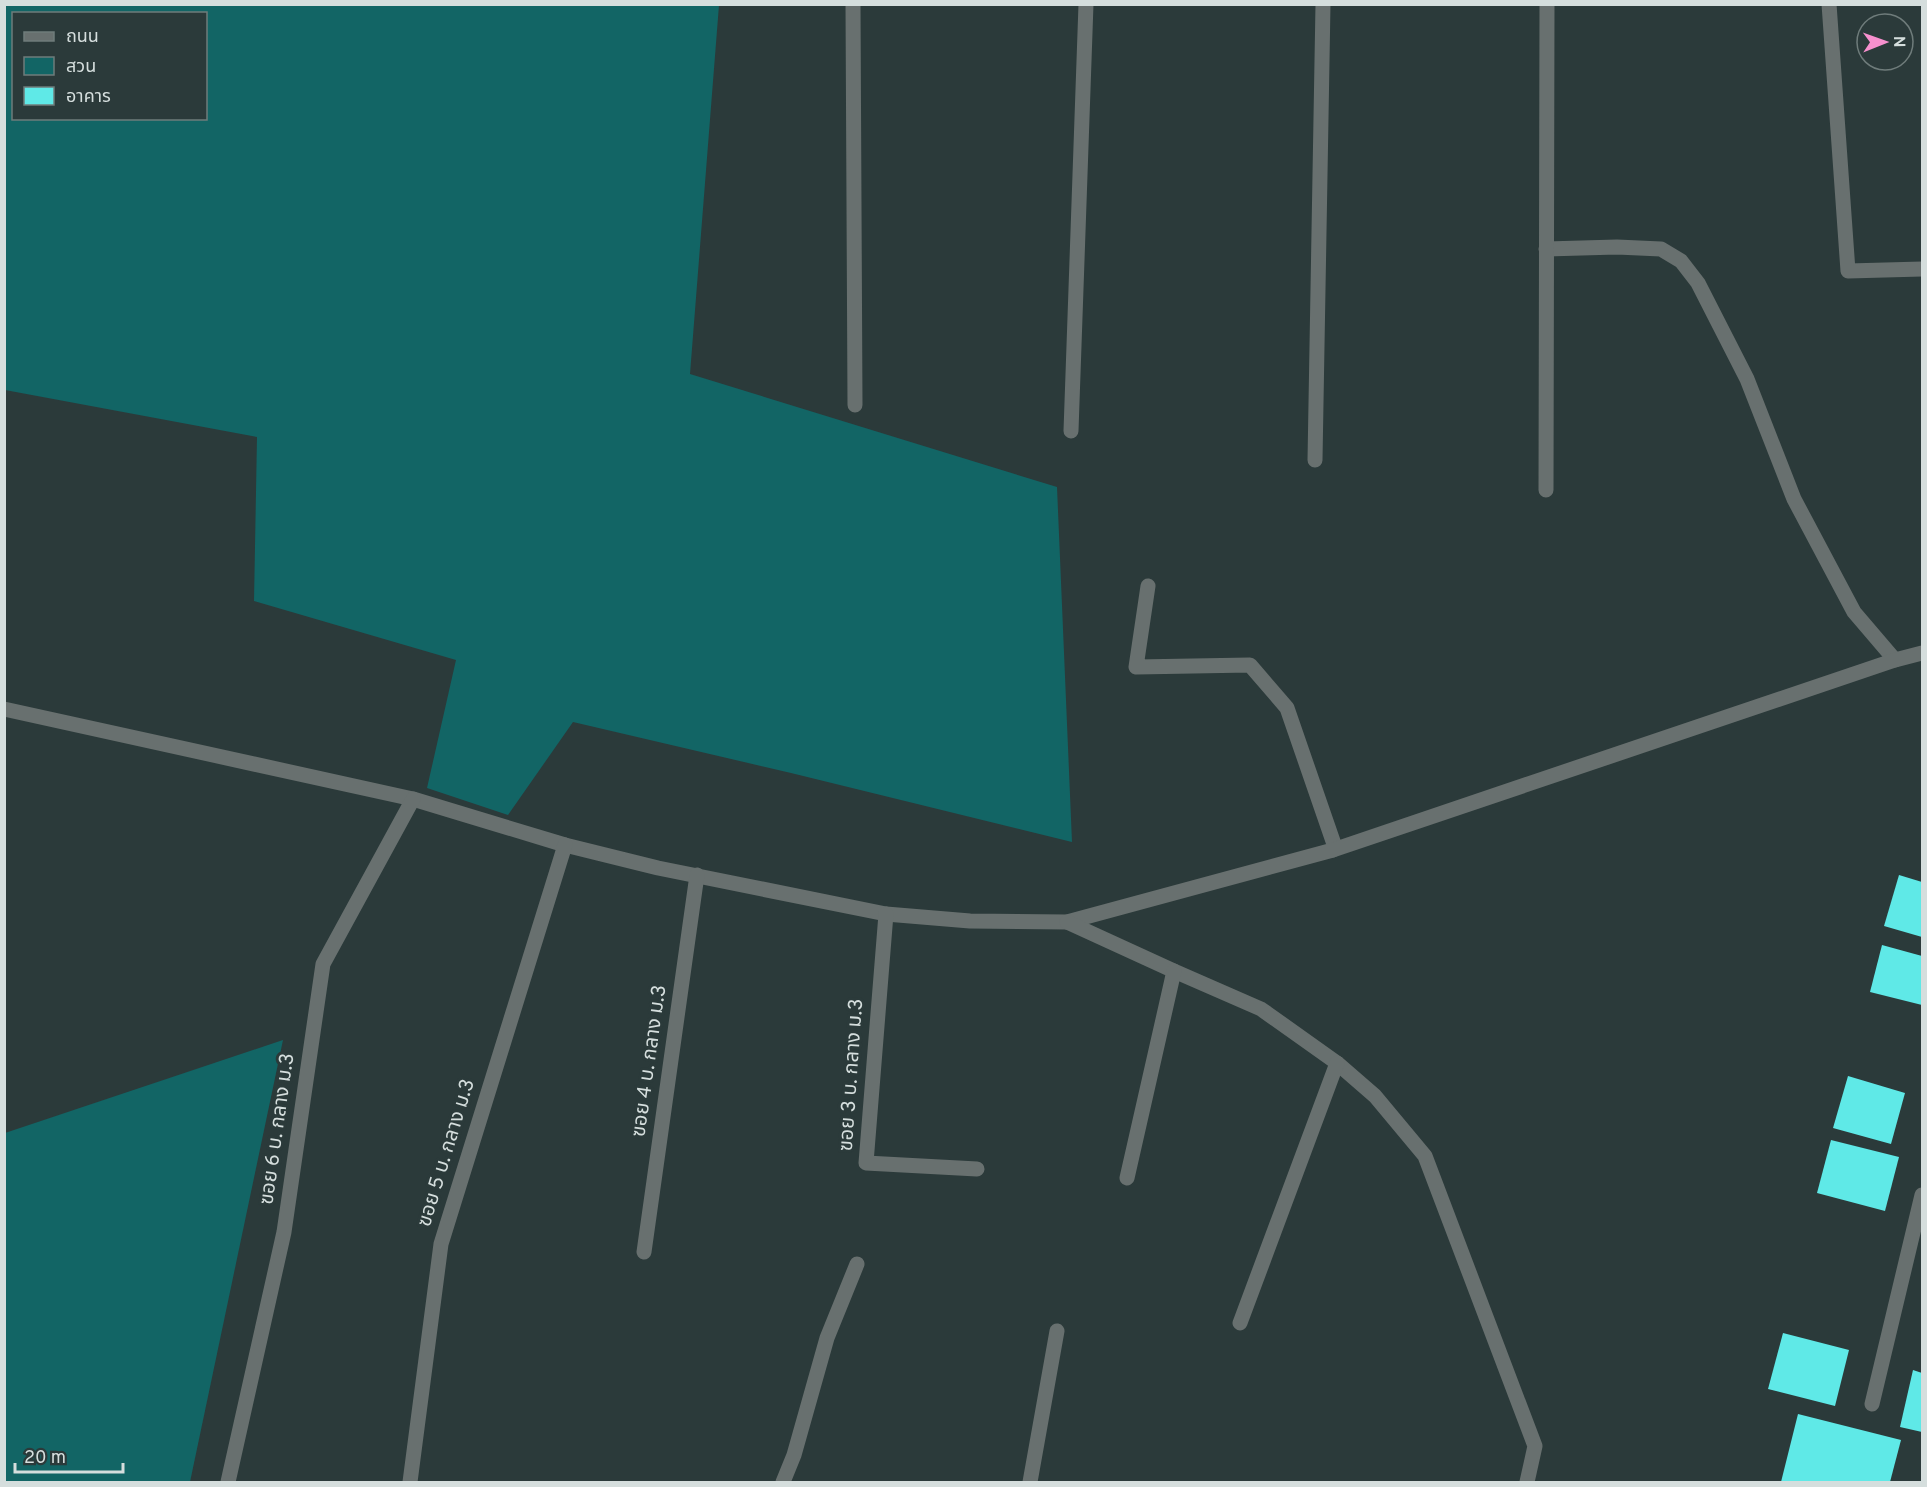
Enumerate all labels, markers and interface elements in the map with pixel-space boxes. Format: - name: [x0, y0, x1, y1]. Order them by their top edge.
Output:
- legend: [12, 12, 207, 120]
- north arrow: [1855, 12, 1915, 72]
- text: ถนน: [66, 26, 99, 49]
- text: N: [1888, 36, 1908, 48]
- text: สวน: [66, 56, 96, 79]
- text: อาคาร: [66, 86, 111, 109]
- street label: ฃอย 4 บ. กลาง ม.3: [626, 983, 674, 1139]
- street label: ฃอย 3 บ. กลาง ม.3: [834, 998, 870, 1152]
- street label: ฃอย 6 บ. กลาง ม.3: [254, 1052, 302, 1206]
- street label: ฃอย 5 บ. กลาง ม.3: [412, 1076, 482, 1230]
- scale bar: [15, 1436, 123, 1474]
- text: 20 m: [24, 1447, 66, 1470]

